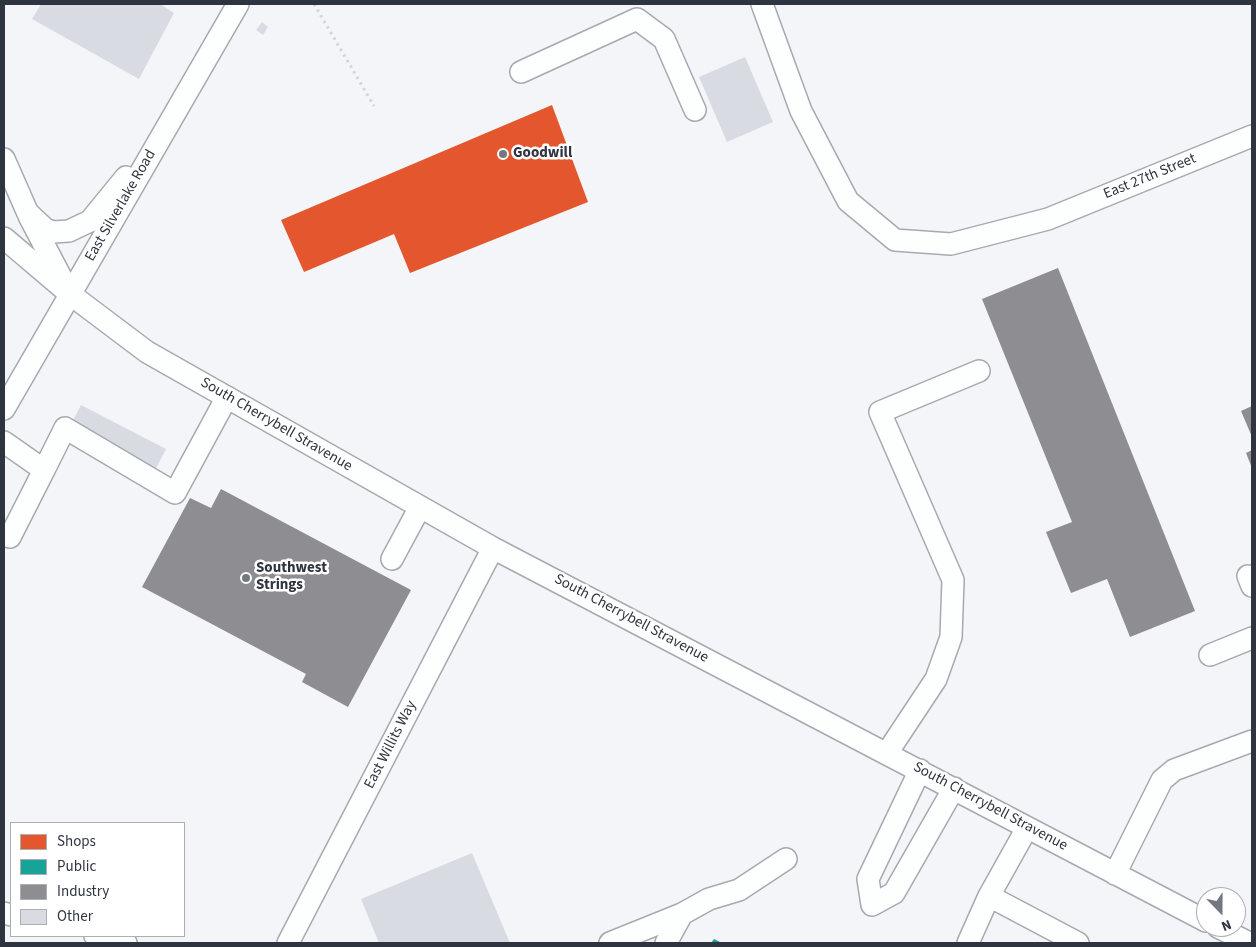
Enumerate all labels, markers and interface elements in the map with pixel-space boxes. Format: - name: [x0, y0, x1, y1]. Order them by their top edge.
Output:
- place label: Goodwill: [513, 145, 572, 163]
- street label: East Silverlake Road: [82, 147, 160, 265]
- marker: Goodwill: [497, 148, 509, 160]
- street label: East 27th Street: [1101, 150, 1199, 204]
- street label: South Cherrybell Stravenue: [197, 374, 355, 476]
- place label: Southwest Strings: [256, 560, 327, 595]
- street label: South Cherrybell Stravenue: [551, 571, 711, 667]
- marker: Southwest Strings: [240, 572, 252, 584]
- street label: East Willits Way: [361, 698, 421, 792]
- street label: South Cherrybell Stravenue: [910, 759, 1070, 855]
- legend: [10, 822, 185, 937]
- text: Shops: [57, 831, 96, 852]
- text: Public: [57, 856, 96, 877]
- text: Industry: [57, 881, 109, 902]
- north arrow: [1196, 887, 1246, 937]
- text: Other: [57, 906, 93, 927]
- text: N: [1218, 914, 1234, 936]

